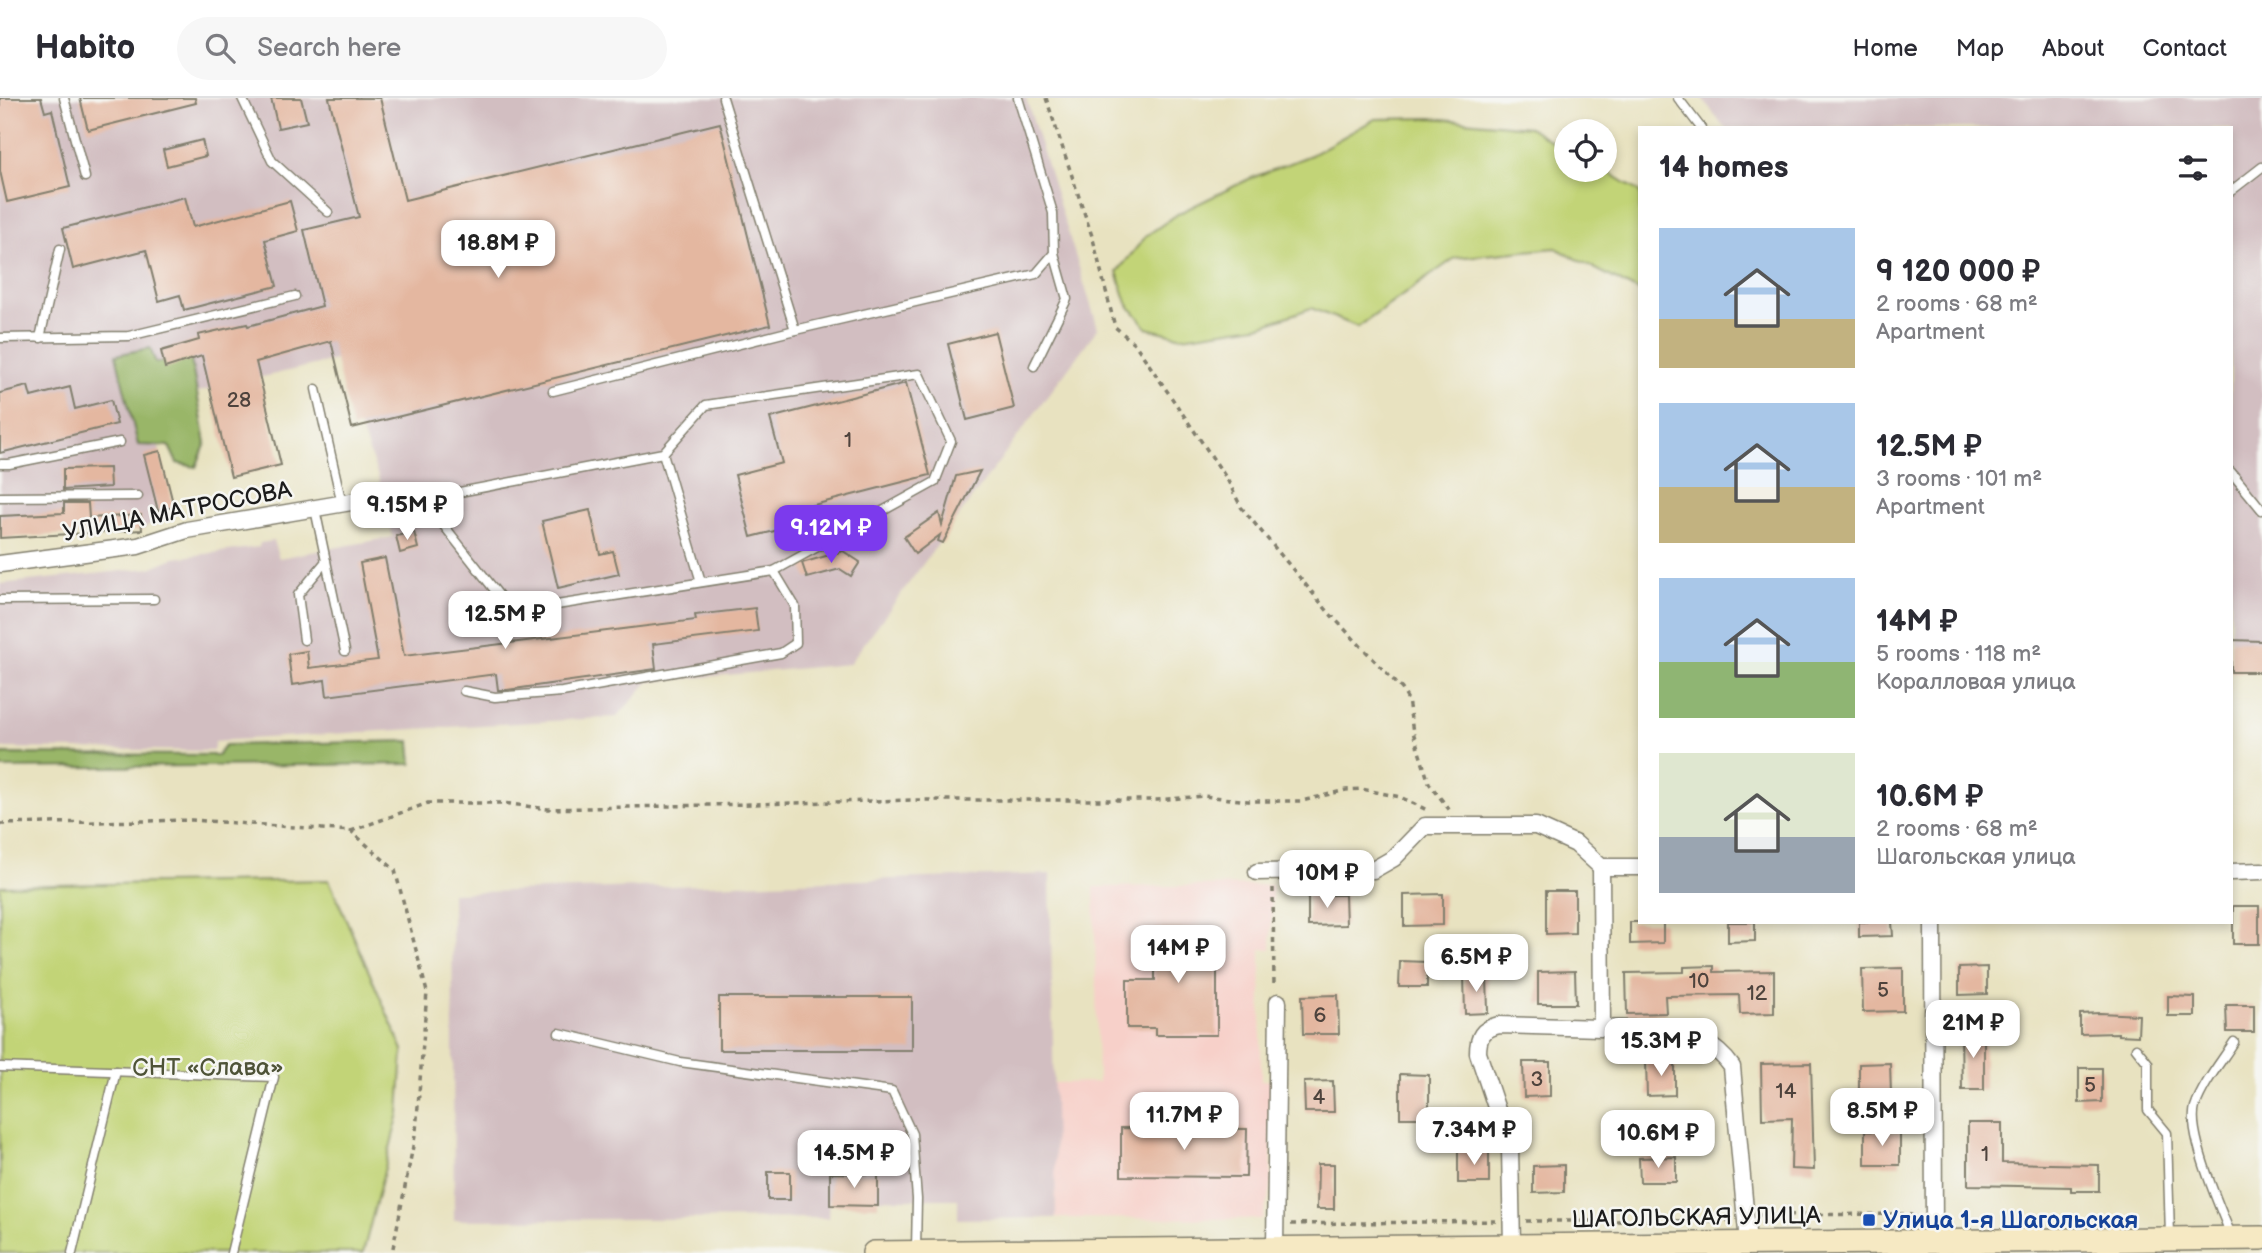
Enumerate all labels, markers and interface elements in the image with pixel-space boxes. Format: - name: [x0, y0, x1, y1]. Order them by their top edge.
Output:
- search box: [177, 17, 667, 80]
- text: Habito: [35, 28, 135, 68]
- icon: search: [201, 29, 239, 67]
- text: Search here: [257, 33, 401, 64]
- text: Home: [1853, 34, 1918, 63]
- text: Map: [1956, 34, 2004, 63]
- text: About: [2042, 34, 2104, 63]
- text: Contact: [2142, 34, 2227, 63]
- map controls: [1554, 119, 1617, 182]
- button: locate: [1554, 119, 1617, 182]
- icon: filters: [2174, 149, 2212, 187]
- text: 14 homes: [1659, 150, 1788, 186]
- pin: 18.8M ₽: [433, 220, 563, 280]
- text: 18.8M ₽: [457, 229, 539, 257]
- text: 9 120 000 ₽: [1876, 254, 2040, 290]
- icon: home: [1715, 256, 1799, 340]
- text: 2 rooms · 68 m²: [1876, 290, 2038, 318]
- text: Apartment: [1876, 318, 1985, 346]
- house number: 28: [227, 388, 251, 413]
- house number: 1: [844, 428, 852, 453]
- text: 12.5M ₽: [1876, 429, 1982, 465]
- icon: home: [1715, 431, 1799, 515]
- text: 3 rooms · 101 m²: [1876, 465, 2042, 493]
- street label: УЛИЦА МАТРОСОВА: [60, 475, 294, 548]
- pin: 9.15M ₽: [342, 482, 472, 542]
- text: 9.15M ₽: [367, 491, 447, 519]
- text: Apartment: [1876, 493, 1985, 521]
- pin: 9.12M ₽: [766, 505, 896, 565]
- text: 9.12M ₽: [790, 514, 872, 542]
- pin: 12.5M ₽: [440, 592, 570, 651]
- text: 12.5M ₽: [464, 600, 546, 628]
- text: 14M ₽: [1876, 604, 1958, 640]
- icon: home: [1715, 606, 1799, 690]
- text: 5 rooms · 118 m²: [1876, 640, 2041, 668]
- text: Коралловая улица: [1876, 668, 2076, 696]
- text: 10.6M ₽: [1876, 779, 1984, 815]
- icon: home: [1715, 781, 1799, 865]
- text: 2 rooms · 68 m²: [1876, 815, 2038, 843]
- text: Шагольская улица: [1876, 843, 2076, 871]
- pin: 10M ₽: [1278, 850, 1376, 910]
- text: 10M ₽: [1295, 859, 1359, 887]
- pin: 14M ₽: [1129, 926, 1227, 985]
- text: 14M ₽: [1147, 934, 1209, 962]
- pin: 6.5M ₽: [1419, 934, 1533, 994]
- text: 6.5M ₽: [1440, 943, 1512, 971]
- house number: 10: [1689, 969, 1709, 994]
- house number: 5: [1877, 978, 1889, 1003]
- house number: 12: [1747, 981, 1768, 1006]
- pin: 21M ₽: [1924, 1000, 2022, 1060]
- house number: 6: [1314, 1003, 1327, 1028]
- text: 21M ₽: [1942, 1009, 2004, 1037]
- pin: 15.3M ₽: [1596, 1018, 1726, 1078]
- text: 15.3M ₽: [1621, 1027, 1701, 1055]
- park label: СНТ «Слава»: [132, 1053, 284, 1082]
- house number: 3: [1531, 1067, 1543, 1092]
- house number: 5: [2084, 1073, 2096, 1098]
- house number: 14: [1776, 1079, 1797, 1104]
- house number: 4: [1313, 1085, 1326, 1110]
- pin: 8.5M ₽: [1825, 1088, 1939, 1148]
- pin: 11.7M ₽: [1119, 1093, 1249, 1152]
- text: 8.5M ₽: [1846, 1097, 1918, 1125]
- text: 11.7M ₽: [1146, 1101, 1222, 1129]
- pin: 7.34M ₽: [1409, 1108, 1539, 1167]
- pin: 10.6M ₽: [1593, 1110, 1723, 1170]
- text: 7.34M ₽: [1432, 1116, 1516, 1144]
- text: 10.6M ₽: [1617, 1119, 1699, 1147]
- pin: 14.5M ₽: [789, 1130, 919, 1190]
- text: 14.5M ₽: [814, 1139, 894, 1167]
- house number: 1: [1981, 1142, 1989, 1167]
- street label: ШАГОЛЬСКАЯ УЛИЦА: [1571, 1201, 1821, 1234]
- place label: Улица 1-я Шагольская: [1883, 1206, 2138, 1235]
- marker: Улица 1-я Шагольская: [1861, 1212, 1877, 1228]

